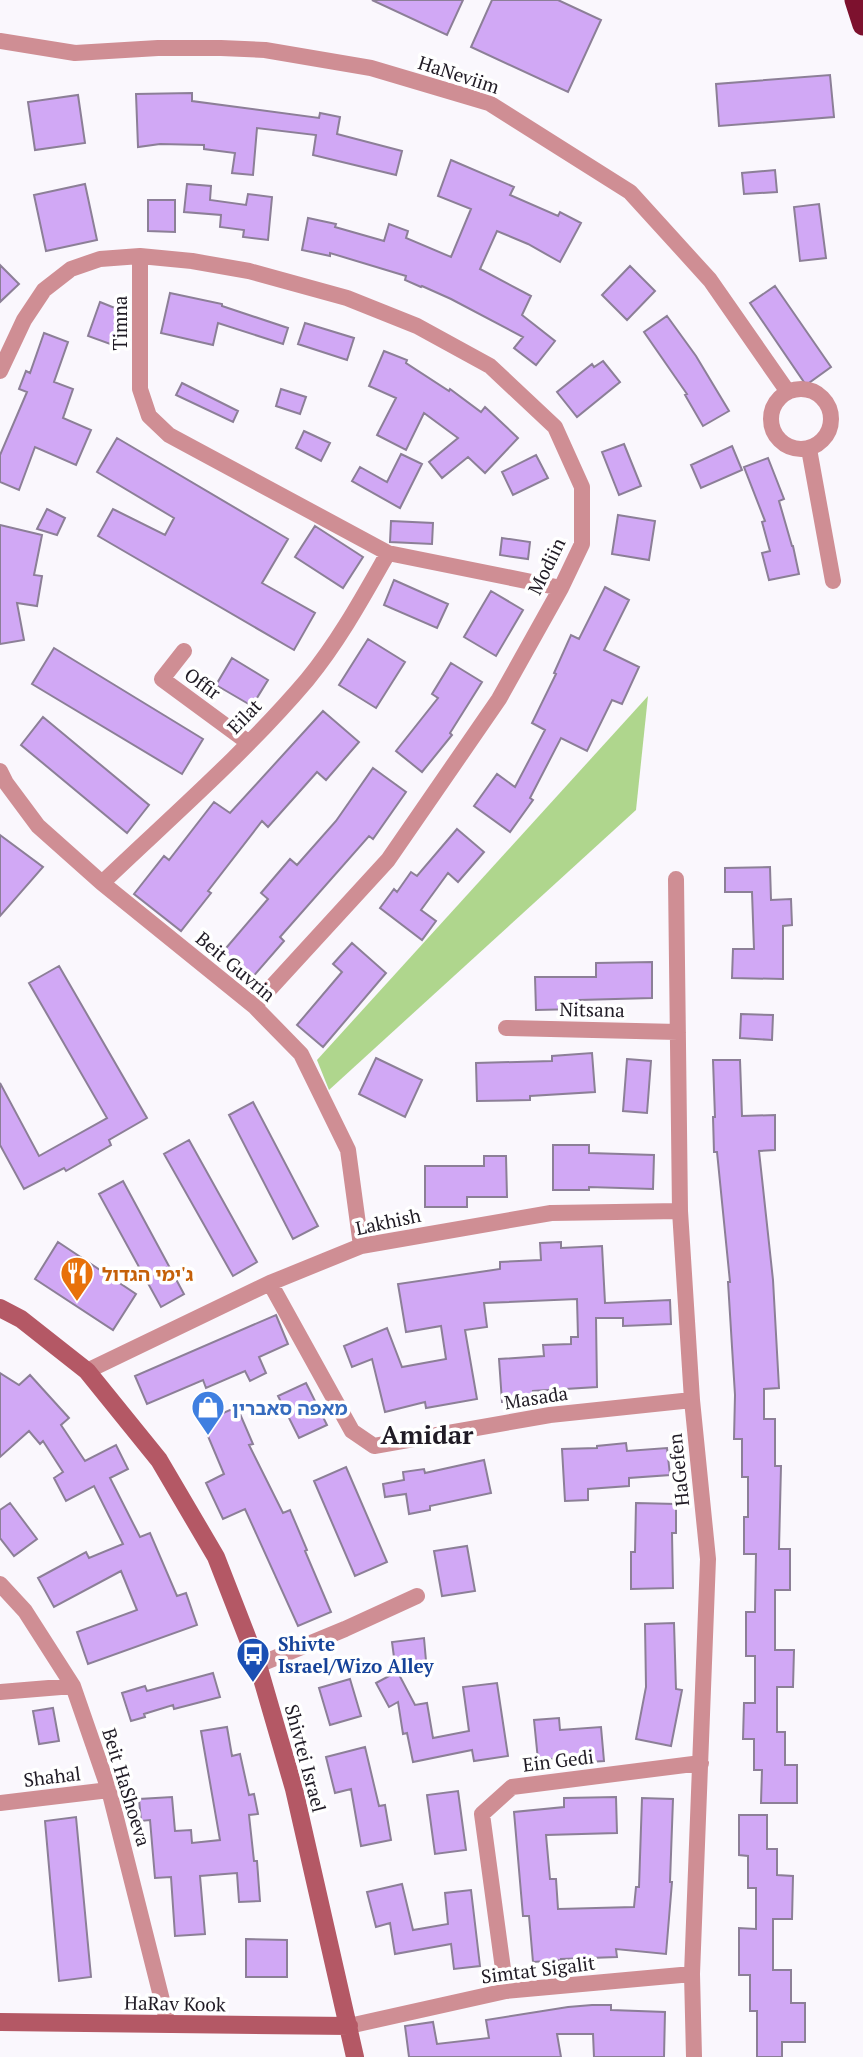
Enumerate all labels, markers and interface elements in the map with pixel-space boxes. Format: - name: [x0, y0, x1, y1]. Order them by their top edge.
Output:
- street label: HaNeviim: [415, 49, 503, 99]
- street label: Timna: [107, 295, 132, 350]
- street label: Modiin: [522, 533, 570, 599]
- street label: Offir: [180, 661, 227, 705]
- street label: Eilat: [221, 693, 267, 739]
- street label: Beit Guvrin: [191, 925, 281, 1007]
- street label: Nitsana: [559, 996, 625, 1022]
- street label: Lakhish: [353, 1202, 423, 1240]
- restaurant icon: ג'ימי הגדול: [58, 1254, 96, 1303]
- place label: ג'ימי הגדול: [102, 1261, 194, 1286]
- street label: Masada: [502, 1380, 570, 1414]
- shop icon: מאפה סאברין: [189, 1388, 227, 1437]
- place label: מאפה סאברין: [232, 1395, 348, 1420]
- district label: Amidar: [381, 1417, 474, 1451]
- street label: HaGefen: [662, 1432, 694, 1508]
- place label: Shivte Israel/Wizo Alley: [278, 1631, 435, 1678]
- bus stop icon: Shivte Israel/Wizo Alley: [234, 1635, 272, 1684]
- street label: Shivtei Israel: [280, 1701, 332, 1815]
- street label: Beit HaShoeva: [97, 1725, 157, 1850]
- street label: Ein Gedi: [521, 1743, 595, 1777]
- street label: Shahal: [22, 1760, 82, 1792]
- street label: Simtat Sigalit: [480, 1950, 596, 1988]
- street label: HaRav Kook: [124, 1990, 226, 2016]

